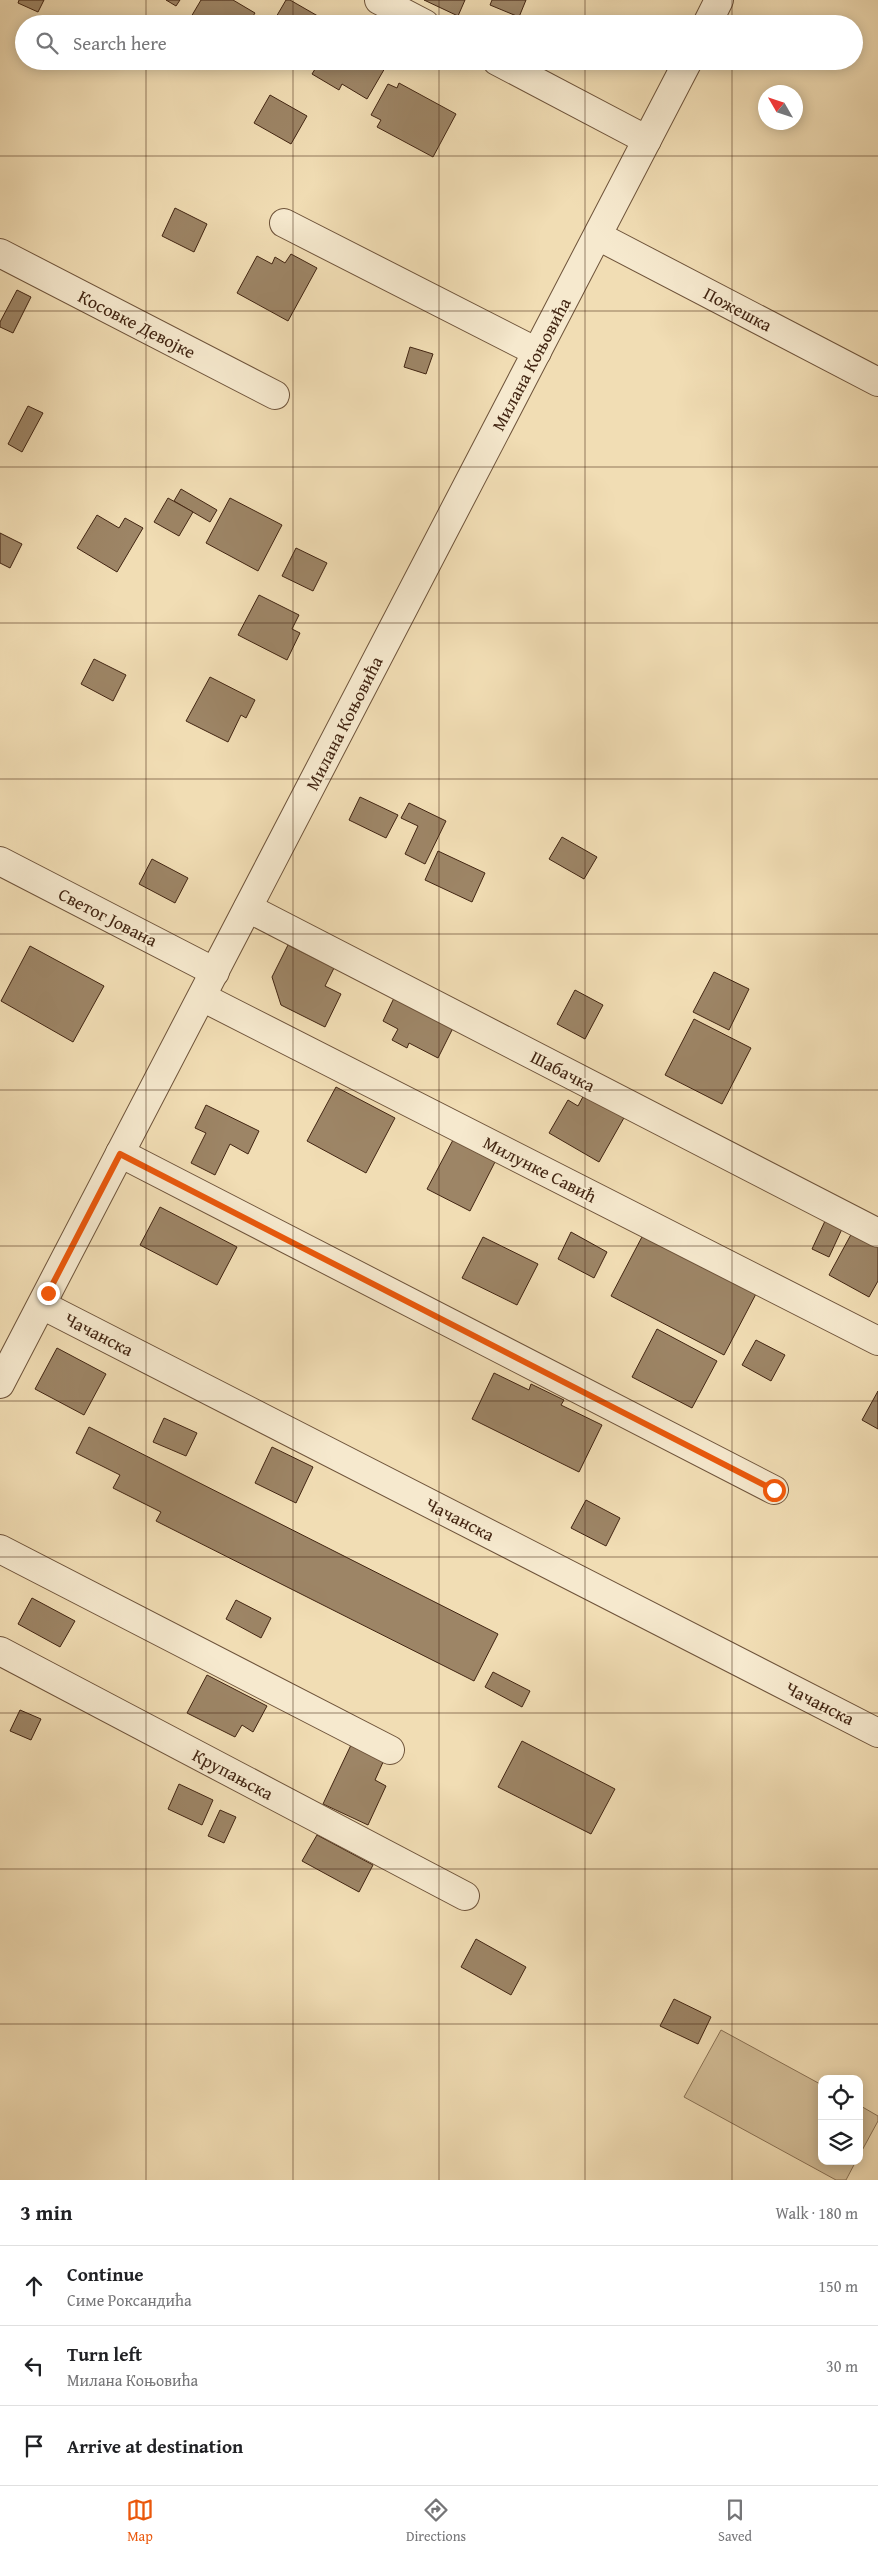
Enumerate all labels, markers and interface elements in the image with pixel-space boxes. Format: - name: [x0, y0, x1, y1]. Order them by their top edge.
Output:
- search box: [15, 15, 863, 70]
- icon: search: [33, 29, 61, 57]
- text: Search here: [73, 29, 167, 57]
- north arrow: [758, 85, 803, 130]
- street label: Пожешка: [699, 280, 777, 338]
- street label: Косовке Девојке: [74, 283, 200, 365]
- street label: Милана Коњовића: [484, 292, 578, 435]
- street label: Милана Коњовића: [299, 651, 390, 795]
- street label: Светог Јована: [54, 881, 162, 954]
- street label: Шабачка: [526, 1043, 600, 1099]
- street label: Милунке Савић: [479, 1129, 601, 1209]
- route end: [37, 1282, 60, 1305]
- street label: Чачанска: [60, 1305, 139, 1363]
- route start: [763, 1479, 786, 1502]
- street label: Чачанска: [421, 1490, 500, 1548]
- street label: Чачанска: [781, 1674, 860, 1732]
- street label: Крупањска: [188, 1741, 279, 1807]
- map controls: [818, 2075, 863, 2165]
- button: locate: [818, 2075, 863, 2120]
- button: layers: [818, 2120, 863, 2165]
- text: 3 min: [20, 2197, 72, 2228]
- text: Walk · 180 m: [775, 2201, 858, 2225]
- text: Continue: [67, 2260, 144, 2288]
- icon: ahead: [20, 2272, 48, 2300]
- text: 150 m: [818, 2274, 858, 2298]
- text: Симе Роксандића: [67, 2288, 192, 2312]
- text: Turn left: [67, 2340, 142, 2368]
- icon: left: [20, 2352, 48, 2380]
- text: 30 m: [826, 2354, 858, 2378]
- text: Милана Коњовића: [67, 2368, 198, 2392]
- icon: arrive: [20, 2432, 48, 2460]
- text: Arrive at destination: [67, 2432, 243, 2460]
- tab: Map: [126, 2496, 154, 2546]
- tab: Directions: [406, 2496, 466, 2546]
- tab: Saved: [718, 2496, 752, 2546]

